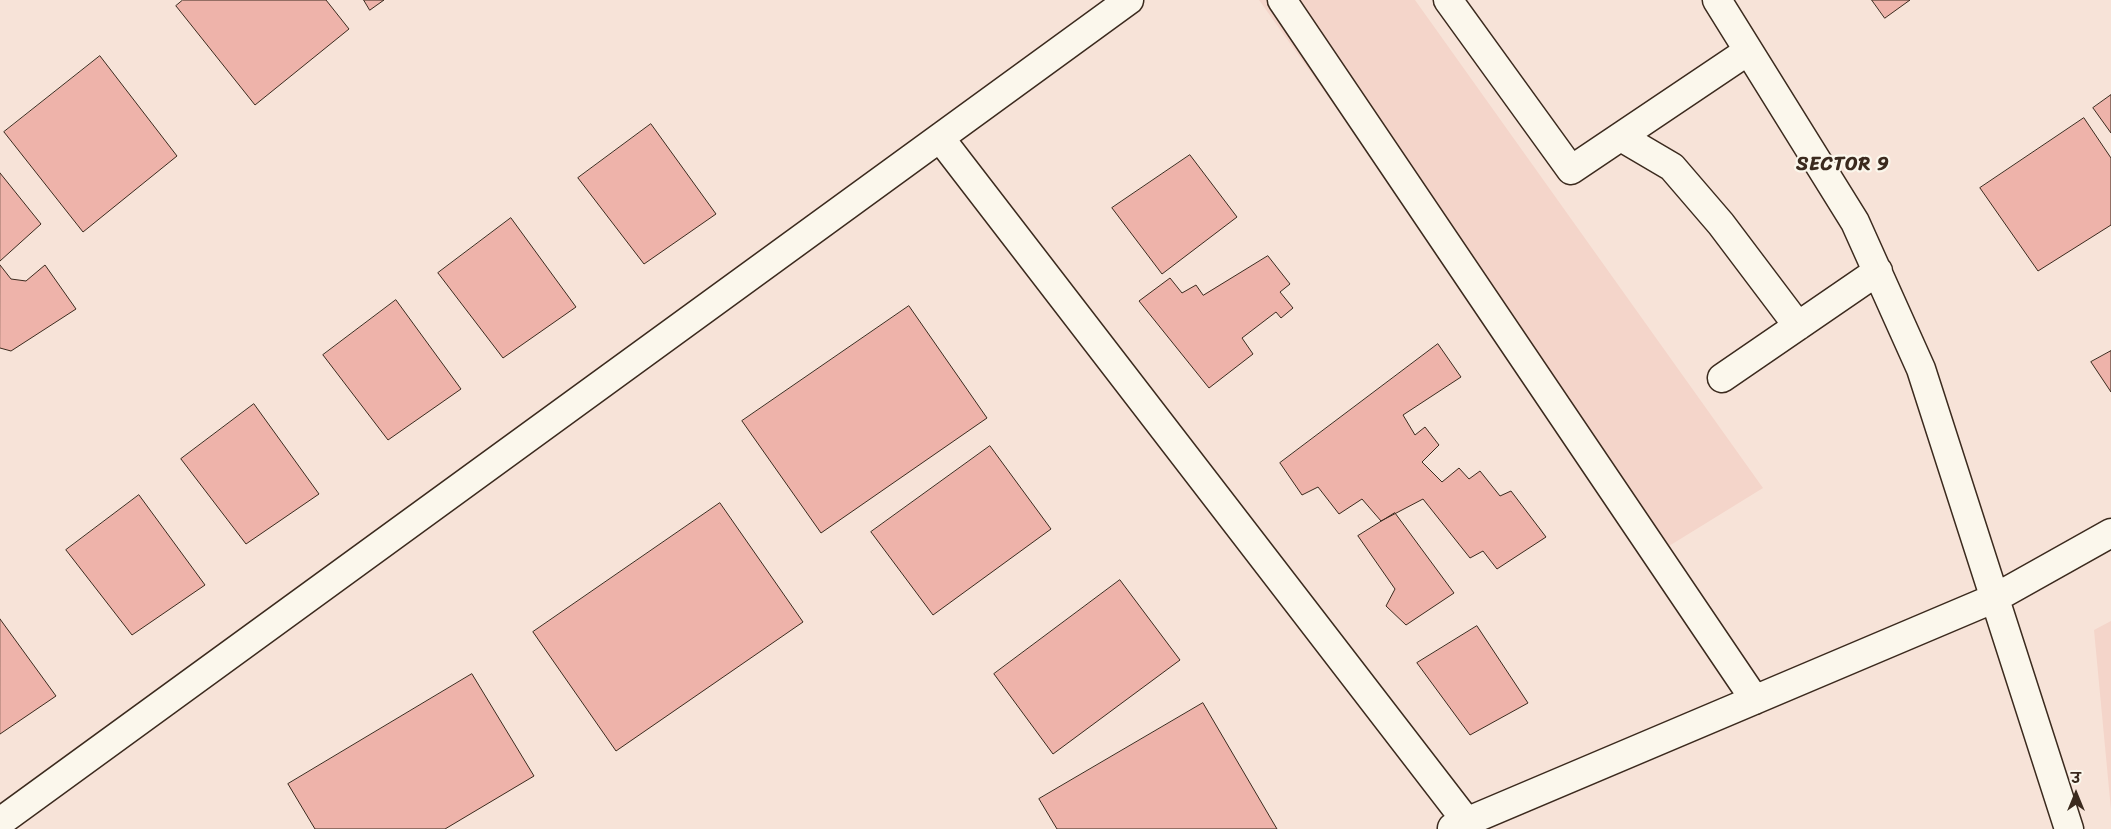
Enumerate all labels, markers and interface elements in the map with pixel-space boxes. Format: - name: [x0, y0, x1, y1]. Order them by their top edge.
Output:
- district label: SECTOR 9: [1796, 154, 1890, 176]
- text: उ: [2071, 766, 2081, 791]
- north arrow: [2051, 769, 2101, 819]

